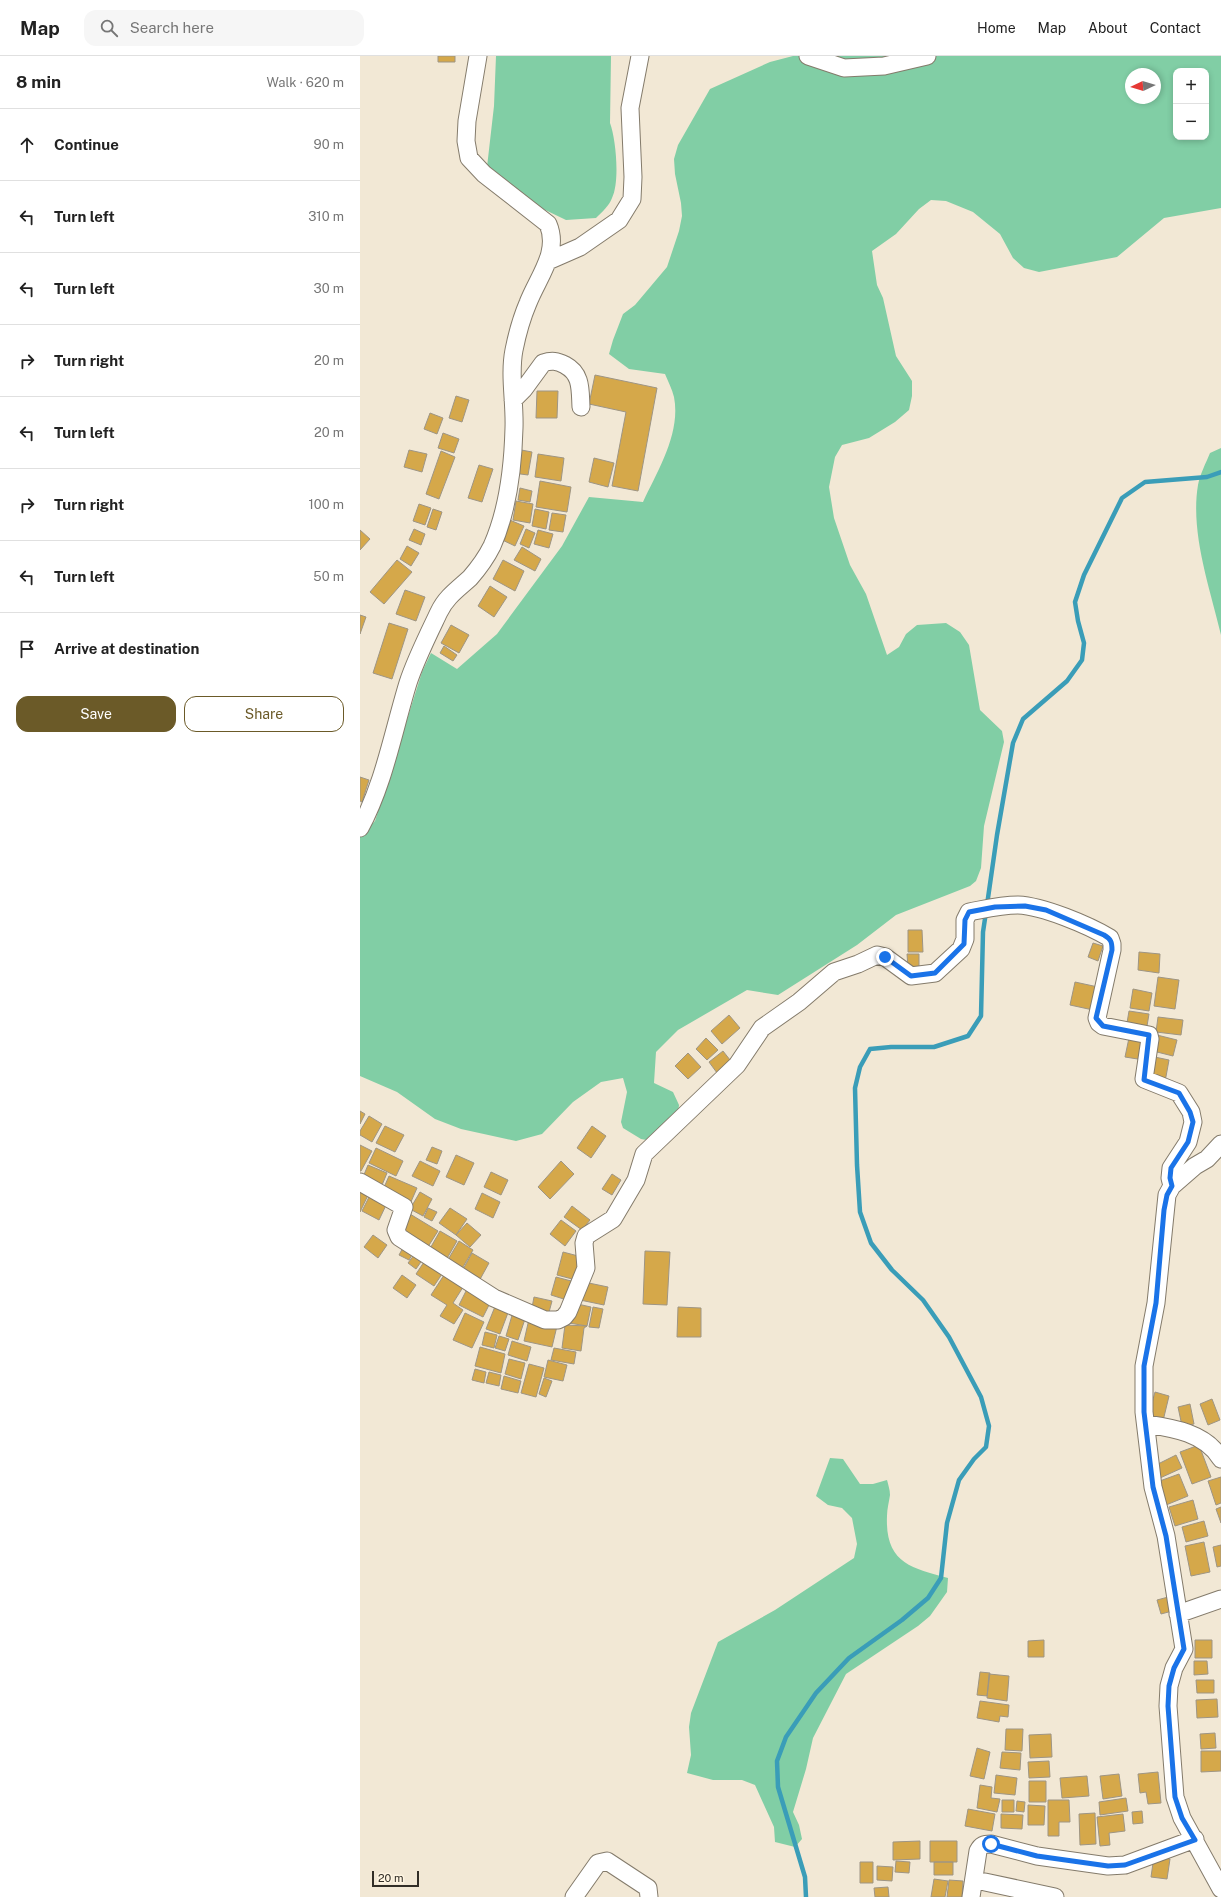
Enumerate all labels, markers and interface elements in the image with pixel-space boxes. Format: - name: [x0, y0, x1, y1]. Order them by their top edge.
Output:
- search box: [84, 10, 364, 46]
- text: Map: [20, 17, 60, 39]
- icon: search: [98, 17, 120, 39]
- text: Search here: [130, 19, 214, 36]
- text: Home: [977, 20, 1016, 36]
- text: Map: [1038, 20, 1066, 36]
- text: About: [1088, 20, 1128, 36]
- text: Contact: [1150, 20, 1201, 36]
- north arrow: [1125, 68, 1161, 104]
- map controls: [1173, 68, 1209, 140]
- button: +: [1173, 68, 1209, 104]
- text: 8 min: [16, 72, 61, 92]
- text: Walk · 620 m: [266, 75, 344, 90]
- button: −: [1173, 104, 1209, 140]
- icon: ahead: [16, 134, 38, 156]
- text: Continue: [54, 136, 119, 153]
- text: 90 m: [314, 137, 344, 152]
- icon: left: [16, 206, 38, 228]
- text: Turn left: [54, 208, 115, 225]
- text: 310 m: [308, 209, 344, 224]
- icon: left: [16, 278, 38, 300]
- text: Turn left: [54, 280, 115, 297]
- text: 30 m: [314, 281, 344, 296]
- icon: right: [16, 350, 38, 372]
- text: Turn right: [54, 352, 124, 369]
- text: 20 m: [314, 353, 344, 368]
- icon: left: [16, 422, 38, 444]
- text: Turn left: [54, 424, 115, 441]
- text: 20 m: [314, 425, 344, 440]
- icon: right: [16, 494, 38, 516]
- text: Turn right: [54, 496, 124, 513]
- text: 100 m: [308, 497, 344, 512]
- icon: left: [16, 566, 38, 588]
- text: Turn left: [54, 568, 115, 585]
- text: 50 m: [313, 569, 344, 584]
- icon: arrive: [16, 638, 38, 660]
- text: Arrive at destination: [54, 640, 199, 657]
- button: Save: [16, 696, 176, 732]
- button: Share: [184, 696, 344, 732]
- route end: [876, 948, 894, 966]
- route start: [982, 1835, 1000, 1853]
- scale bar: [372, 1869, 419, 1888]
- text: 20 m: [378, 1872, 403, 1884]

